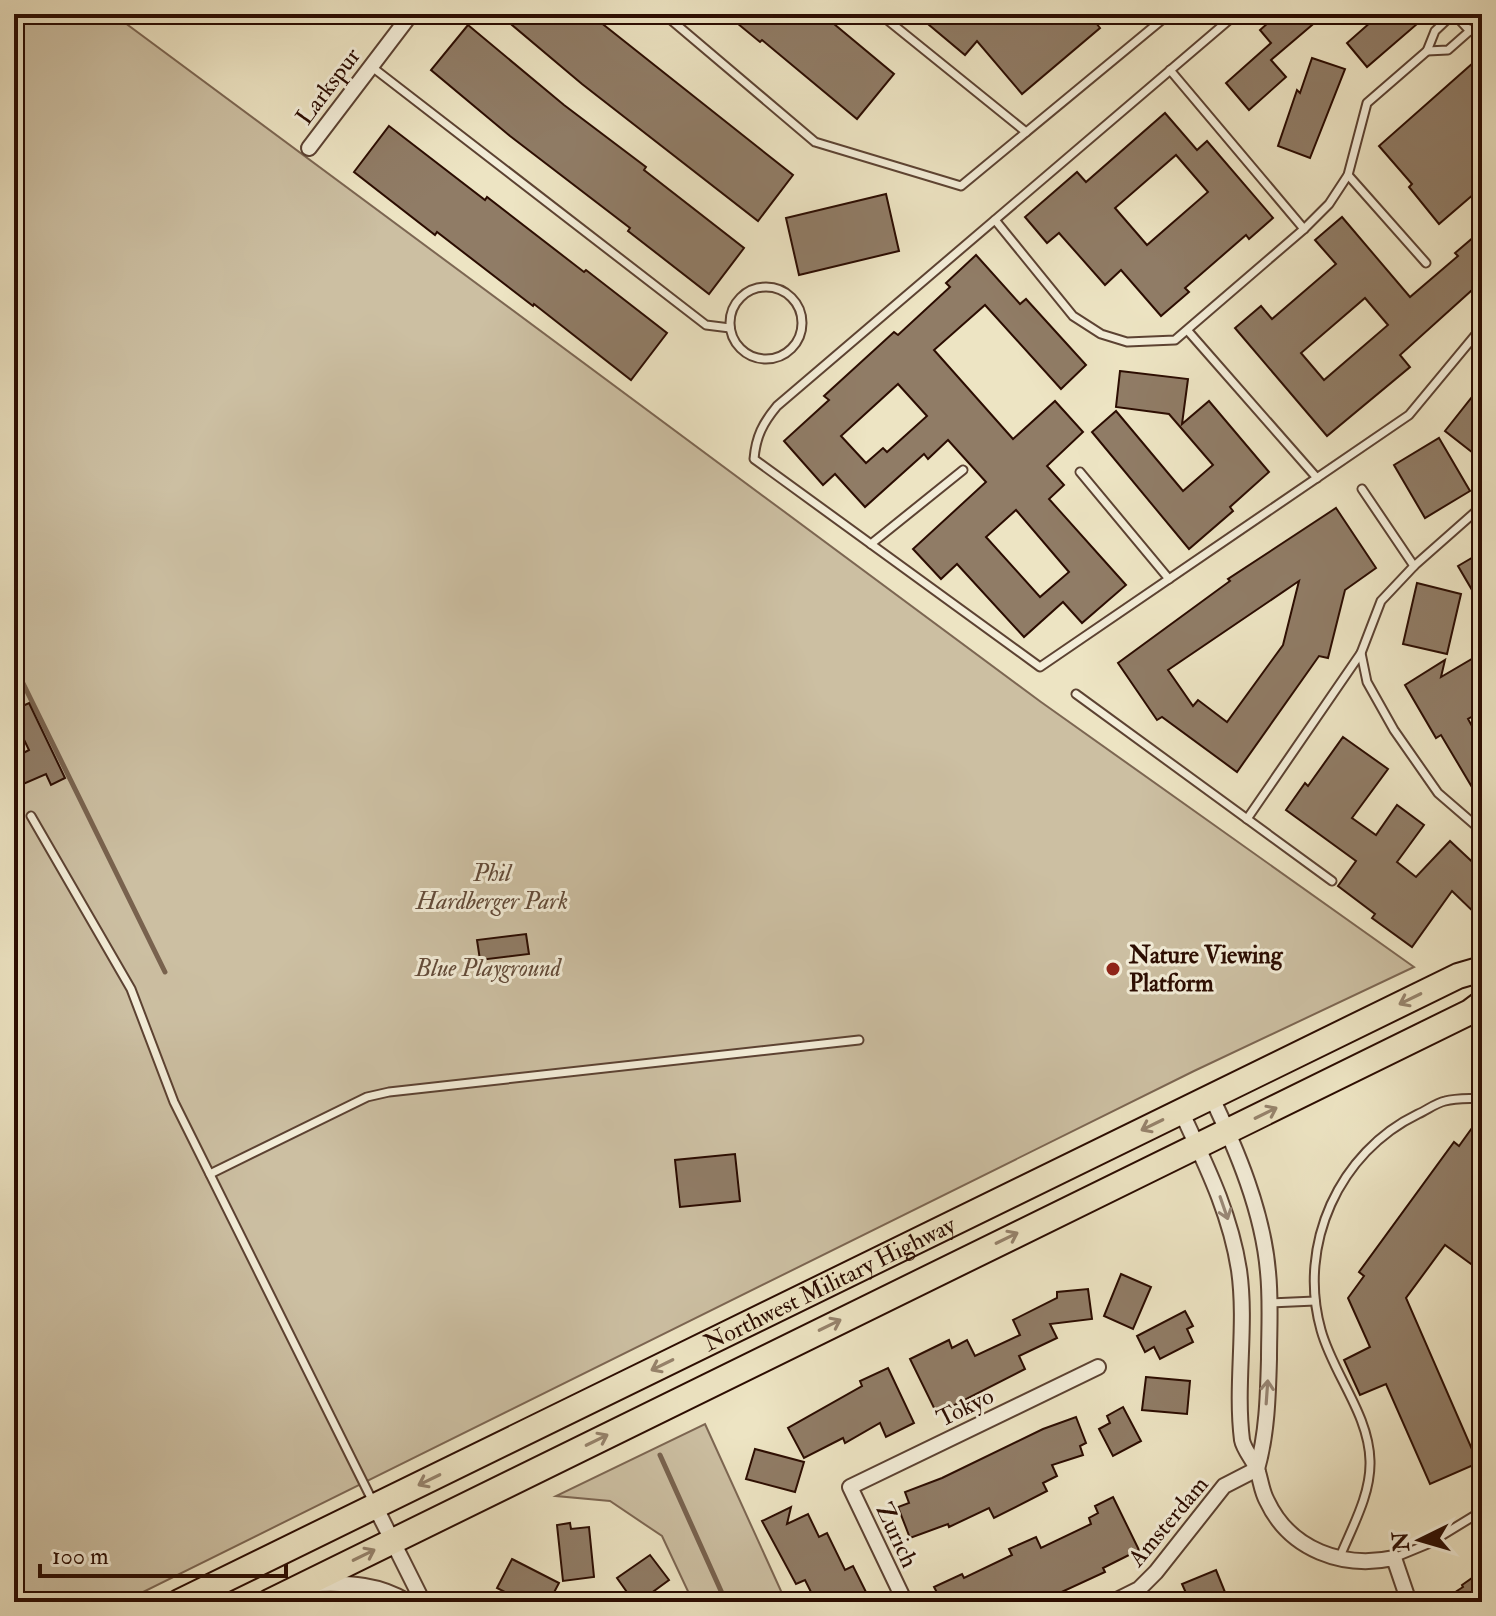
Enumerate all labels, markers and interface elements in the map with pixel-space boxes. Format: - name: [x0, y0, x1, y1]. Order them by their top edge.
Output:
- street label: Larkspur: [289, 41, 368, 131]
- park label: Phil Hardberger Park: [415, 858, 568, 917]
- place label: Nature Viewing Platform: [1128, 940, 1284, 999]
- park label: Blue Playground: [414, 953, 563, 984]
- marker: Nature Viewing Platform: [1104, 960, 1122, 978]
- one-way arrow: [1399, 992, 1423, 1007]
- one-way arrow: [1253, 1104, 1277, 1120]
- one-way arrow: [1140, 1118, 1164, 1133]
- one-way arrow: [1217, 1195, 1232, 1220]
- street label: Northwest Military Highway: [698, 1209, 961, 1359]
- one-way arrow: [994, 1230, 1018, 1246]
- one-way arrow: [818, 1317, 842, 1332]
- one-way arrow: [650, 1358, 674, 1373]
- one-way arrow: [1260, 1379, 1275, 1406]
- street label: Tokyo: [932, 1380, 999, 1434]
- one-way arrow: [585, 1432, 609, 1447]
- street label: Amsterdam: [1121, 1469, 1216, 1574]
- one-way arrow: [417, 1472, 441, 1488]
- street label: Zurich: [868, 1498, 925, 1573]
- north arrow: [1380, 1500, 1460, 1580]
- scale bar: [40, 1528, 286, 1578]
- text: N: [1386, 1530, 1416, 1554]
- text: 100 m: [52, 1541, 109, 1572]
- one-way arrow: [352, 1547, 376, 1562]

